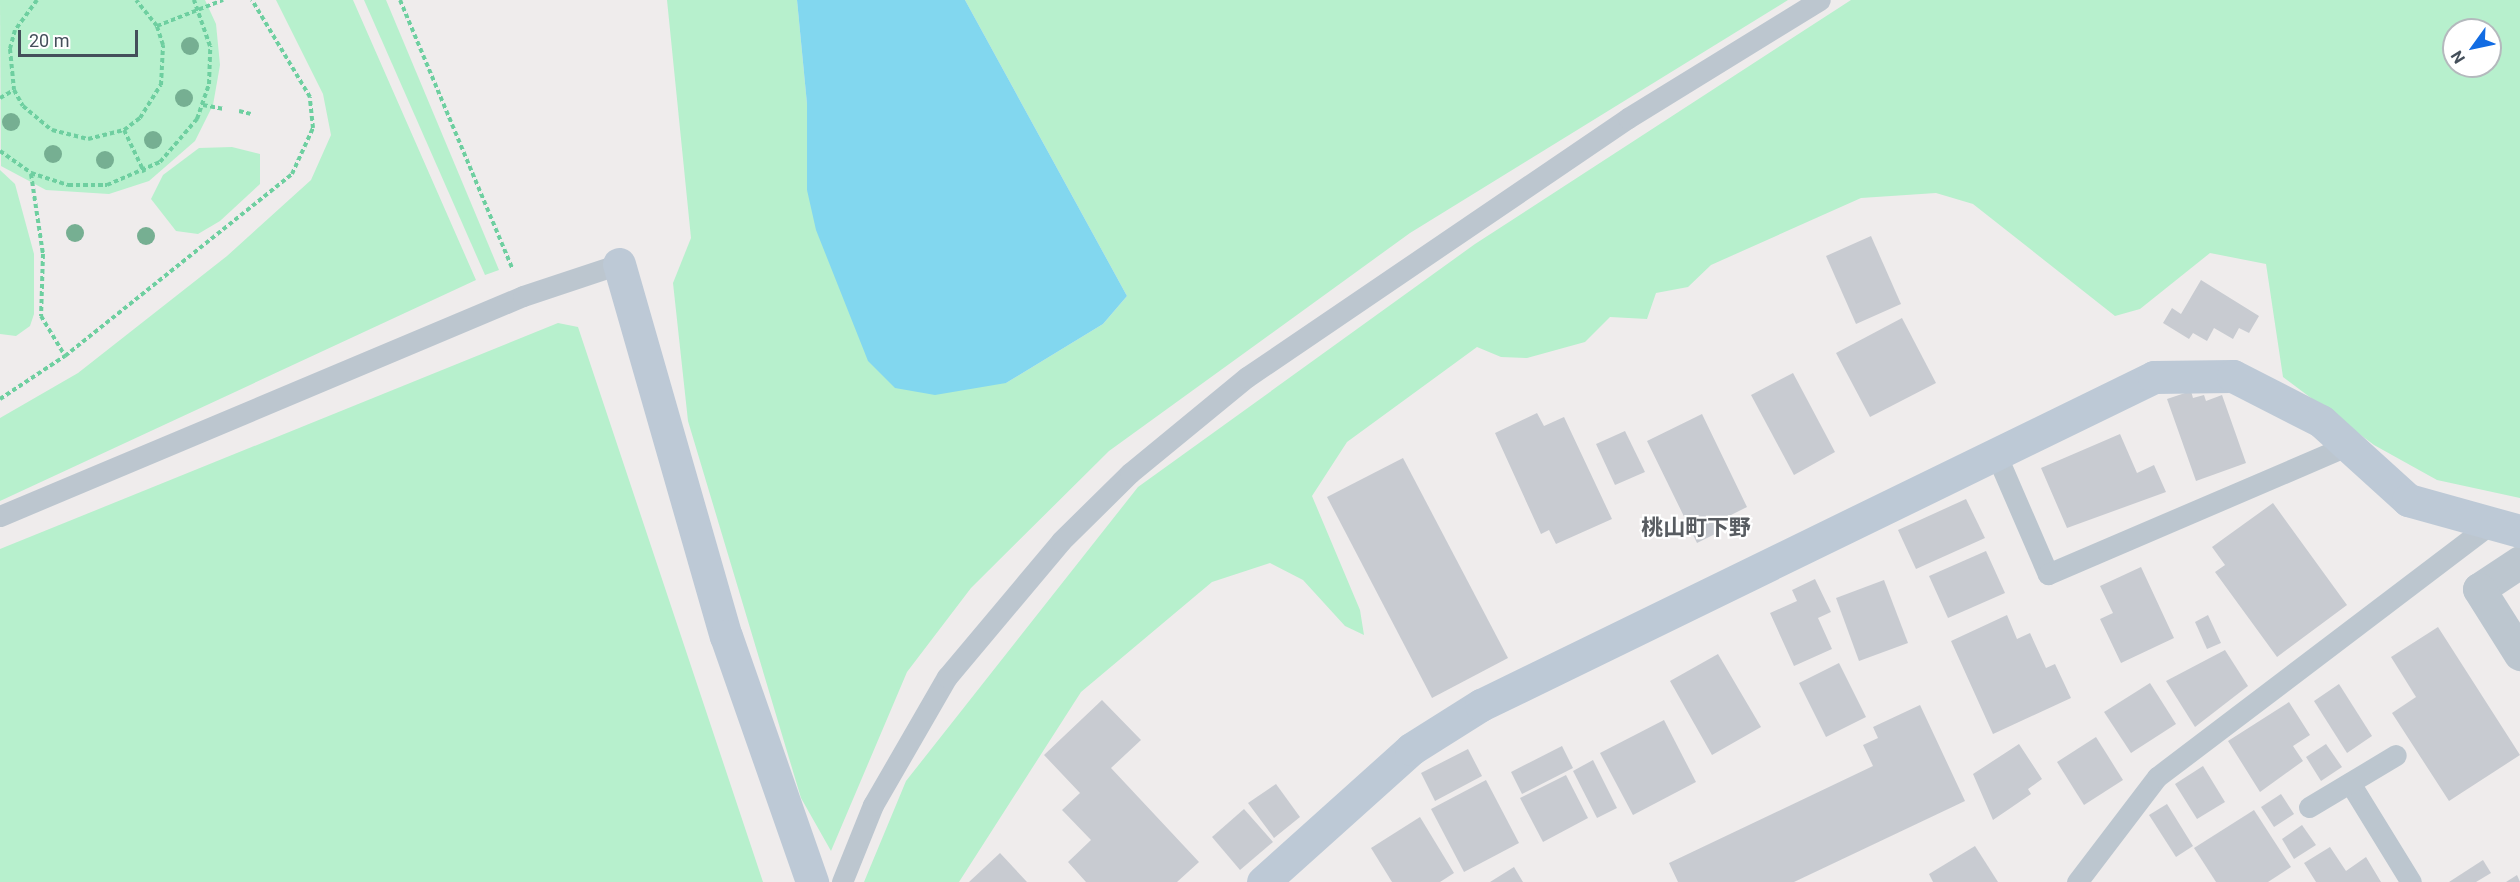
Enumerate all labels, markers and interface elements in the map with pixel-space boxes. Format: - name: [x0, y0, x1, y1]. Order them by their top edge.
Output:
- scale bar: [21, 18, 141, 56]
- north arrow: [2442, 18, 2502, 78]
- text: 20 m: [29, 30, 69, 51]
- text: N: [2447, 47, 2469, 67]
- district label: 桃山町下野: [1641, 515, 1751, 541]

